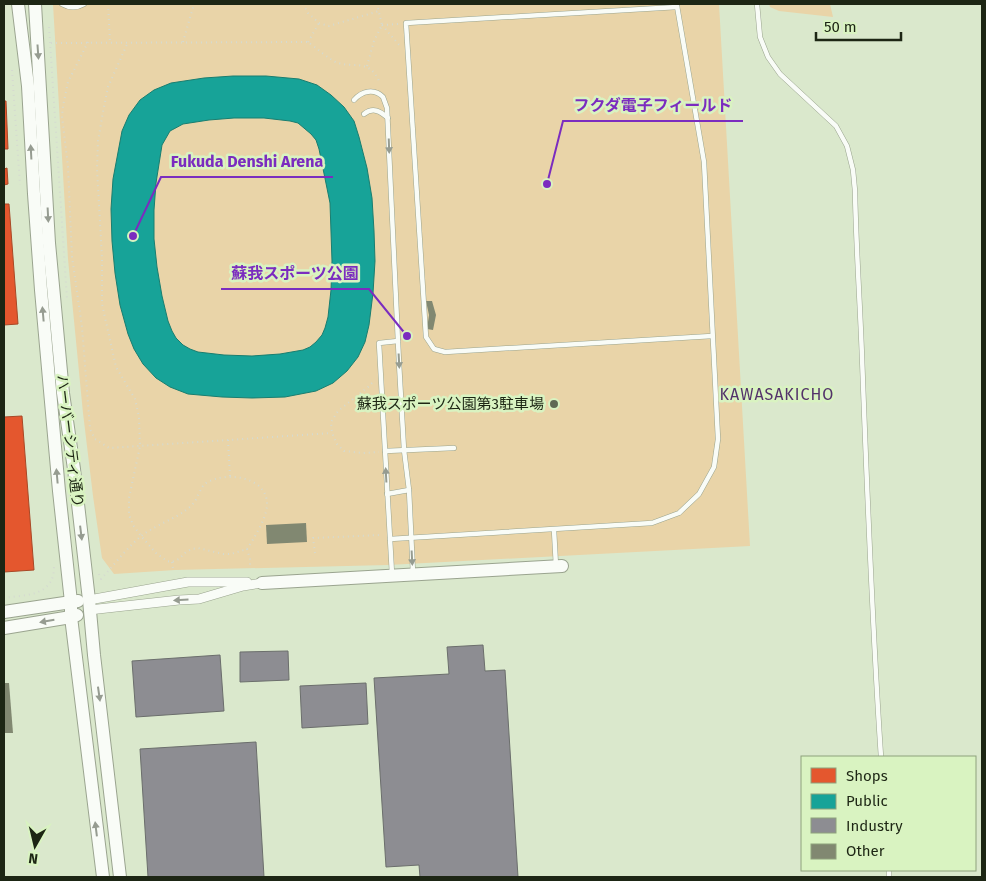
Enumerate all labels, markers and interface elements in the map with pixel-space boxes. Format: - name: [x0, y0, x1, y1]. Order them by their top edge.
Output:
- scale bar: [816, 10, 901, 42]
- text: 50 m: [824, 18, 857, 36]
- one-way arrow: [35, 45, 43, 61]
- callout: フクダ電子フィールド: [563, 90, 743, 121]
- text: フクダ電子フィールド: [573, 96, 733, 115]
- one-way arrow: [385, 139, 393, 155]
- one-way arrow: [27, 144, 35, 160]
- callout: Fukuda Denshi Arena: [161, 146, 333, 177]
- text: Fukuda Denshi Arena: [171, 152, 323, 171]
- one-way arrow: [44, 207, 52, 223]
- callout: 蘇我スポーツ公園: [221, 258, 369, 289]
- text: 蘇我スポーツ公園: [231, 264, 359, 283]
- one-way arrow: [39, 306, 47, 322]
- one-way arrow: [396, 353, 404, 369]
- street label: ハーバーシティ通り: [53, 374, 87, 508]
- district label: KAWASAKICHO: [720, 385, 834, 404]
- place label: 蘇我スポーツ公園第3駐車場: [357, 395, 544, 413]
- marker: 蘇我スポーツ公園第3駐車場: [548, 398, 560, 410]
- one-way arrow: [382, 467, 390, 483]
- one-way arrow: [53, 468, 61, 484]
- one-way arrow: [77, 525, 85, 541]
- one-way arrow: [408, 550, 416, 566]
- one-way arrow: [172, 596, 188, 604]
- one-way arrow: [39, 617, 55, 625]
- one-way arrow: [95, 687, 103, 703]
- legend: [801, 756, 976, 871]
- text: Shops: [846, 767, 888, 785]
- text: Public: [846, 792, 888, 810]
- text: Industry: [846, 817, 903, 835]
- north arrow: [10, 821, 60, 871]
- one-way arrow: [92, 821, 100, 837]
- text: Other: [846, 842, 885, 860]
- text: N: [27, 849, 39, 867]

